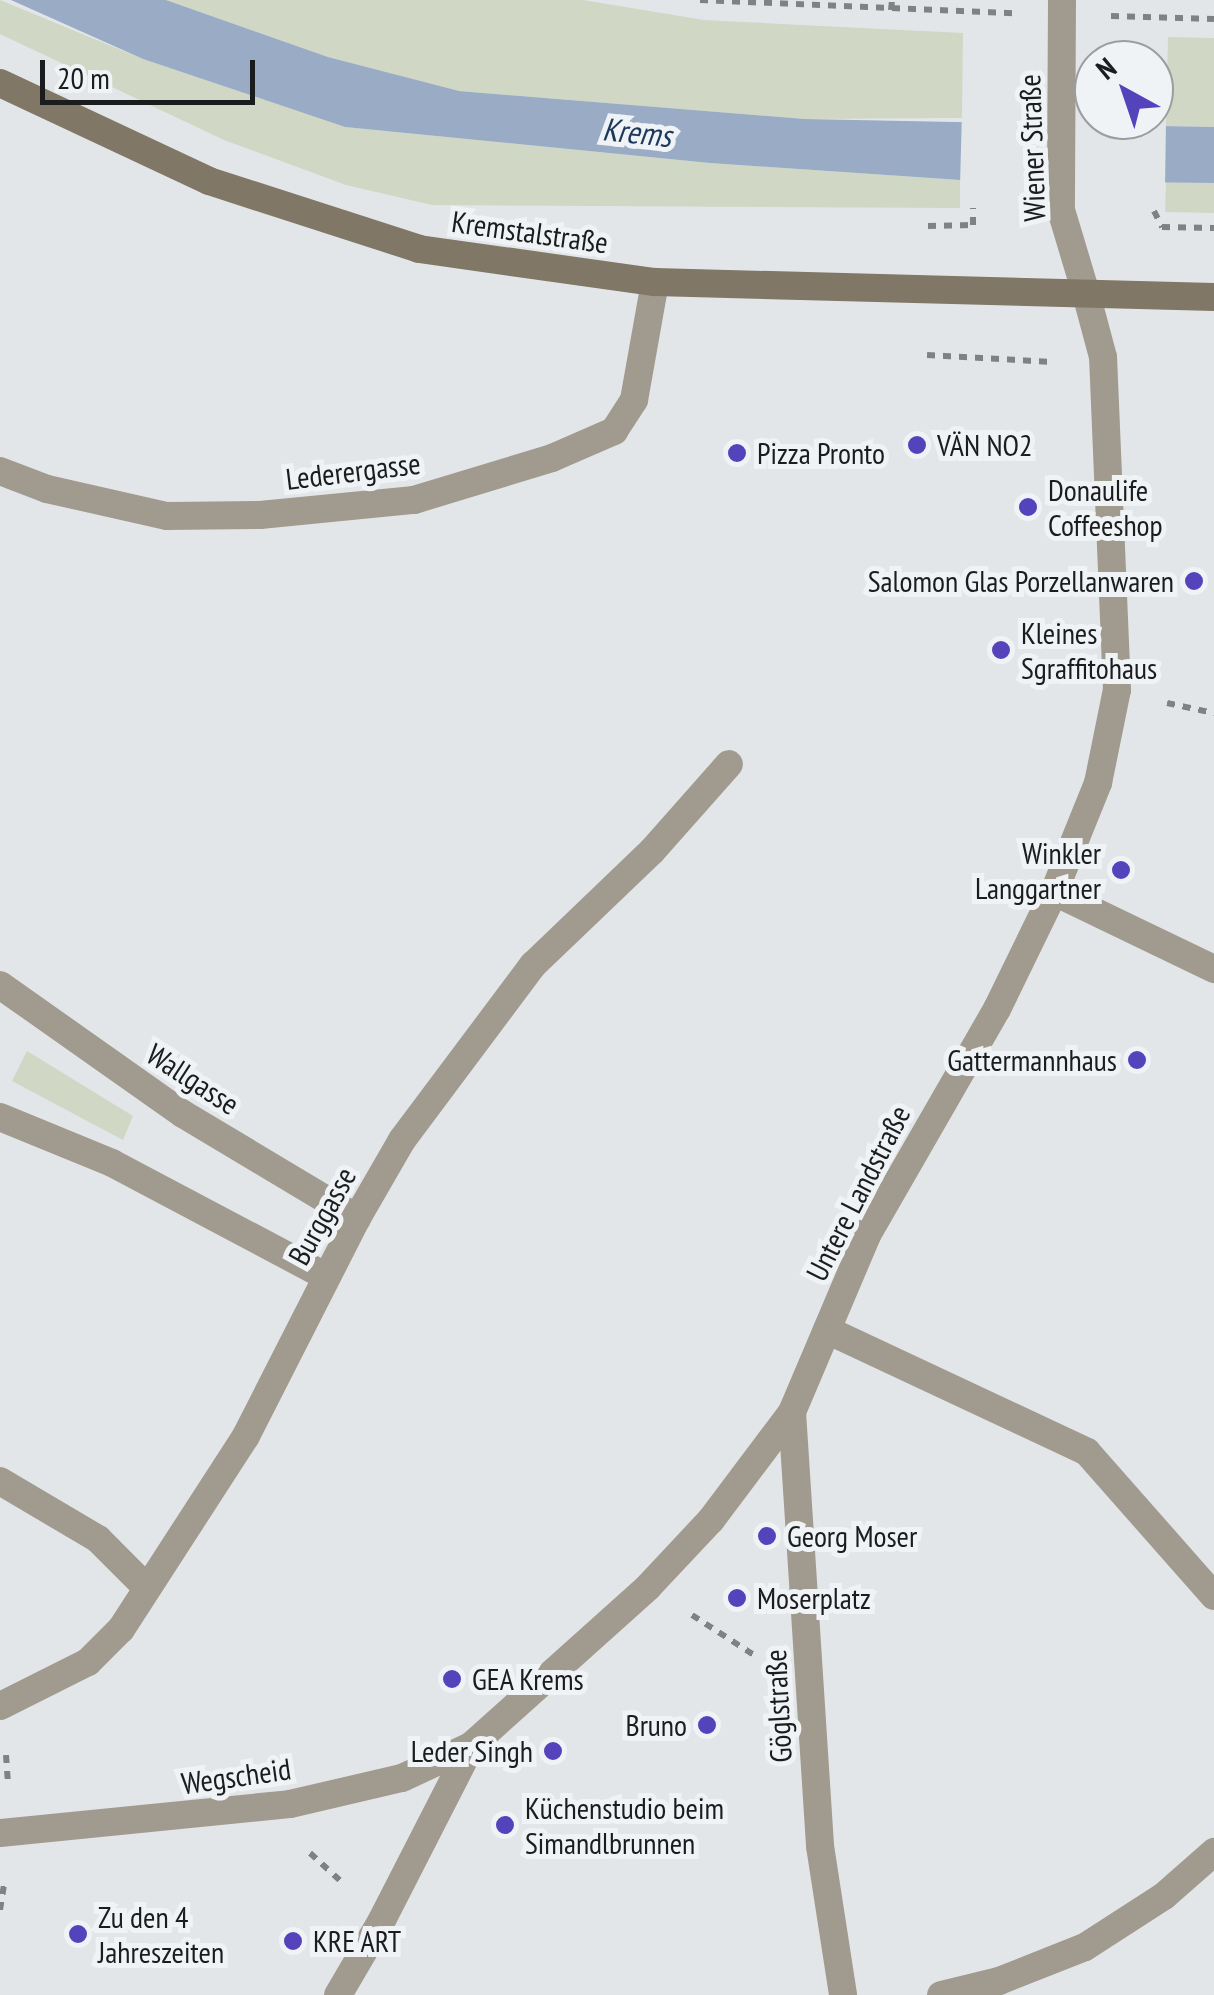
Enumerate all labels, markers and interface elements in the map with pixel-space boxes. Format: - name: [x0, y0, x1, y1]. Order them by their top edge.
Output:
- scale bar: [45, 40, 260, 102]
- north arrow: [1074, 40, 1174, 140]
- text: N: [1088, 49, 1123, 87]
- text: 20 m: [57, 58, 110, 97]
- street label: Wiener Straße: [1011, 74, 1053, 222]
- water label: Krems: [601, 109, 673, 155]
- street label: Kremstalstraße: [450, 203, 610, 261]
- place label: VÄN NO2: [937, 427, 1033, 463]
- marker: VÄN NO2: [906, 434, 928, 456]
- place label: Pizza Pronto: [757, 435, 885, 471]
- marker: Pizza Pronto: [726, 442, 748, 464]
- street label: Lederergasse: [284, 445, 422, 497]
- place label: Donaulife Coffeeshop: [1048, 472, 1163, 542]
- marker: Donaulife Coffeeshop: [1017, 496, 1039, 518]
- place label: Salomon Glas Porzellanwaren: [868, 563, 1174, 599]
- marker: Salomon Glas Porzellanwaren: [1183, 570, 1205, 592]
- place label: Kleines Sgraffitohaus: [1021, 615, 1157, 686]
- marker: Kleines Sgraffitohaus: [990, 639, 1012, 661]
- place label: Winkler Langgartner: [975, 835, 1101, 906]
- marker: Winkler Langgartner: [1110, 859, 1132, 881]
- street label: Wallgasse: [140, 1036, 246, 1122]
- place label: Gattermannhaus: [947, 1042, 1117, 1078]
- marker: Gattermannhaus: [1126, 1049, 1148, 1071]
- street label: Untere Landstraße: [798, 1099, 918, 1287]
- street label: Burggasse: [281, 1161, 363, 1271]
- place label: Georg Moser: [787, 1518, 917, 1554]
- marker: Georg Moser: [756, 1525, 778, 1547]
- place label: Moserplatz: [757, 1580, 871, 1616]
- marker: Moserplatz: [726, 1587, 748, 1609]
- street label: Göglstraße: [757, 1648, 799, 1764]
- place label: GEA Krems: [472, 1661, 585, 1697]
- marker: GEA Krems: [441, 1668, 463, 1690]
- place label: Bruno: [626, 1707, 687, 1743]
- marker: Bruno: [696, 1714, 718, 1736]
- place label: Leder Singh: [411, 1733, 533, 1769]
- marker: Leder Singh: [542, 1740, 564, 1762]
- street label: Wegscheid: [179, 1751, 293, 1801]
- place label: Küchenstudio beim Simandlbrunnen: [525, 1790, 724, 1860]
- marker: Küchenstudio beim Simandlbrunnen: [494, 1814, 516, 1836]
- place label: Zu den 4 Jahreszeiten: [98, 1899, 224, 1970]
- marker: Zu den 4 Jahreszeiten: [67, 1923, 89, 1945]
- place label: KRE ART: [313, 1923, 402, 1959]
- marker: KRE ART: [282, 1930, 304, 1952]

